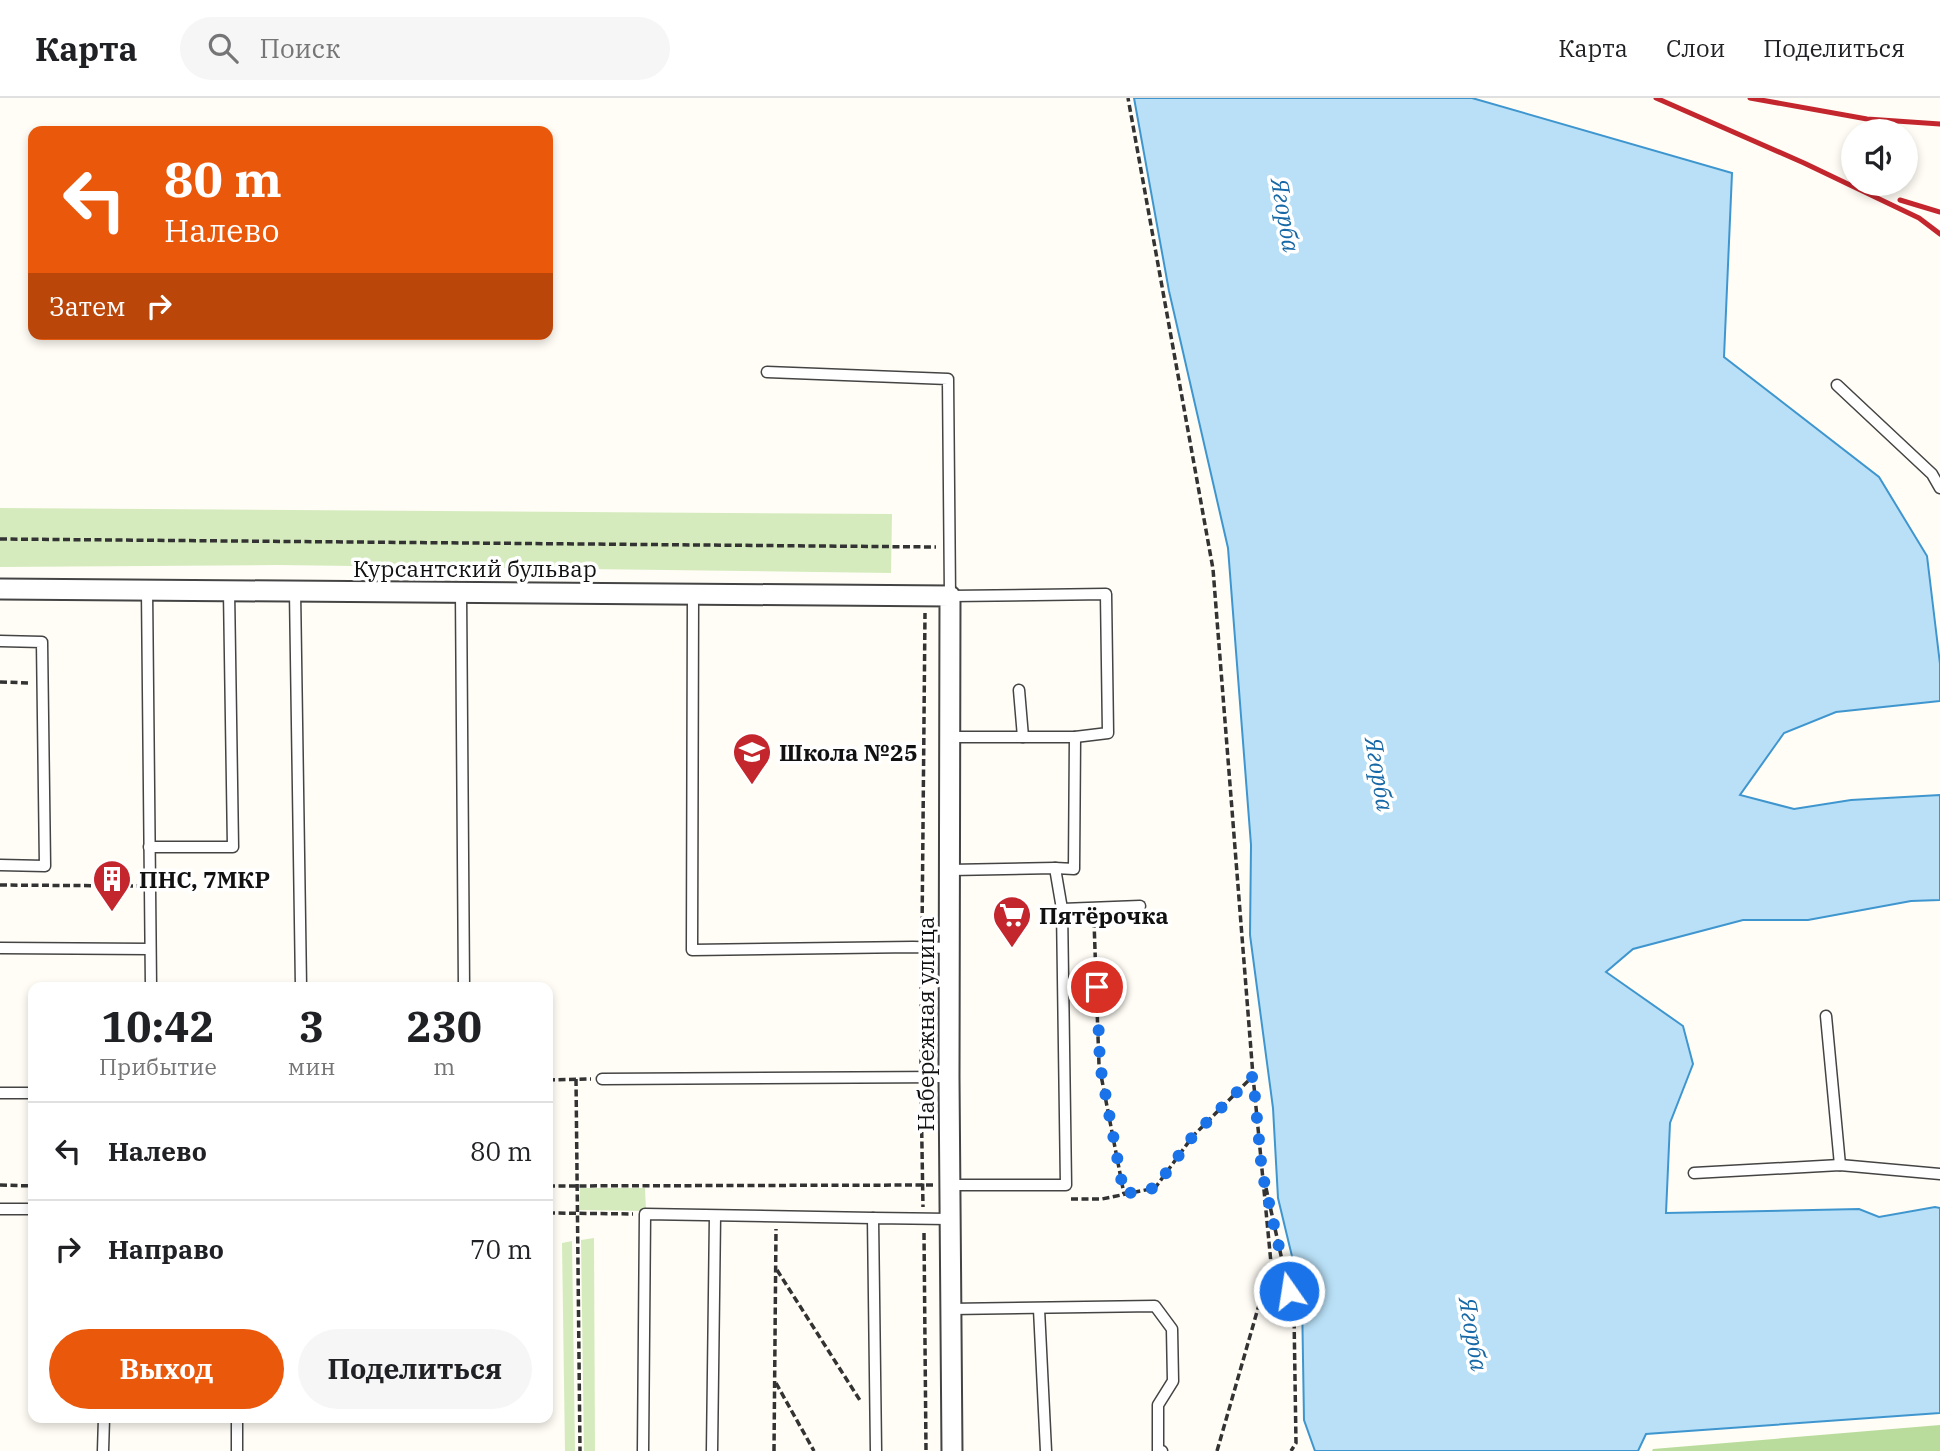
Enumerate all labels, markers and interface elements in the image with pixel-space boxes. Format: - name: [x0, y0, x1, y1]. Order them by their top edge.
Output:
- search box: [180, 17, 670, 80]
- text: Карта: [35, 27, 138, 70]
- icon: search: [204, 29, 242, 67]
- text: Поиск: [260, 31, 340, 65]
- text: Карта: [1558, 32, 1628, 64]
- text: Слои: [1666, 32, 1725, 64]
- text: Поделиться: [1763, 32, 1905, 64]
- map controls: [1841, 119, 1918, 196]
- button: sound: [1841, 119, 1918, 196]
- text: 80 m: [164, 147, 282, 210]
- icon: left: [49, 154, 140, 245]
- water label: Ягорба: [1263, 174, 1308, 255]
- text: Налево: [164, 209, 280, 251]
- icon: right: [140, 287, 178, 325]
- text: Затем: [49, 289, 126, 323]
- street label: Курсантский бульвар: [353, 553, 597, 583]
- school or university icon: Школа №25: [731, 731, 773, 786]
- water label: Ягорба: [1357, 733, 1402, 814]
- place label: Школа №25: [779, 737, 918, 767]
- building icon: ПНС, 7МКР: [91, 858, 133, 913]
- place label: ПНС, 7МКР: [139, 864, 270, 894]
- supermarket icon: Пятёрочка: [991, 894, 1033, 949]
- place label: Пятёрочка: [1039, 900, 1169, 930]
- street label: Набережная улица: [910, 916, 940, 1132]
- pin: [1067, 957, 1127, 1017]
- icon: arrive: [1078, 968, 1116, 1006]
- text: 10:42: [101, 999, 215, 1054]
- text: 3: [299, 999, 324, 1054]
- text: 230: [406, 999, 482, 1054]
- text: Прибытие: [99, 1051, 217, 1081]
- text: мин: [288, 1051, 336, 1081]
- text: m: [433, 1051, 455, 1081]
- icon: left: [49, 1132, 87, 1170]
- text: Налево: [108, 1134, 207, 1168]
- text: 80 m: [470, 1134, 532, 1168]
- icon: right: [49, 1230, 87, 1268]
- text: Направо: [108, 1232, 224, 1266]
- text: 70 m: [470, 1232, 532, 1266]
- position arrow: [1252, 1254, 1326, 1328]
- water label: Ягорба: [1451, 1293, 1496, 1374]
- button: Выход: [49, 1329, 284, 1409]
- button: Поделиться: [298, 1329, 532, 1409]

